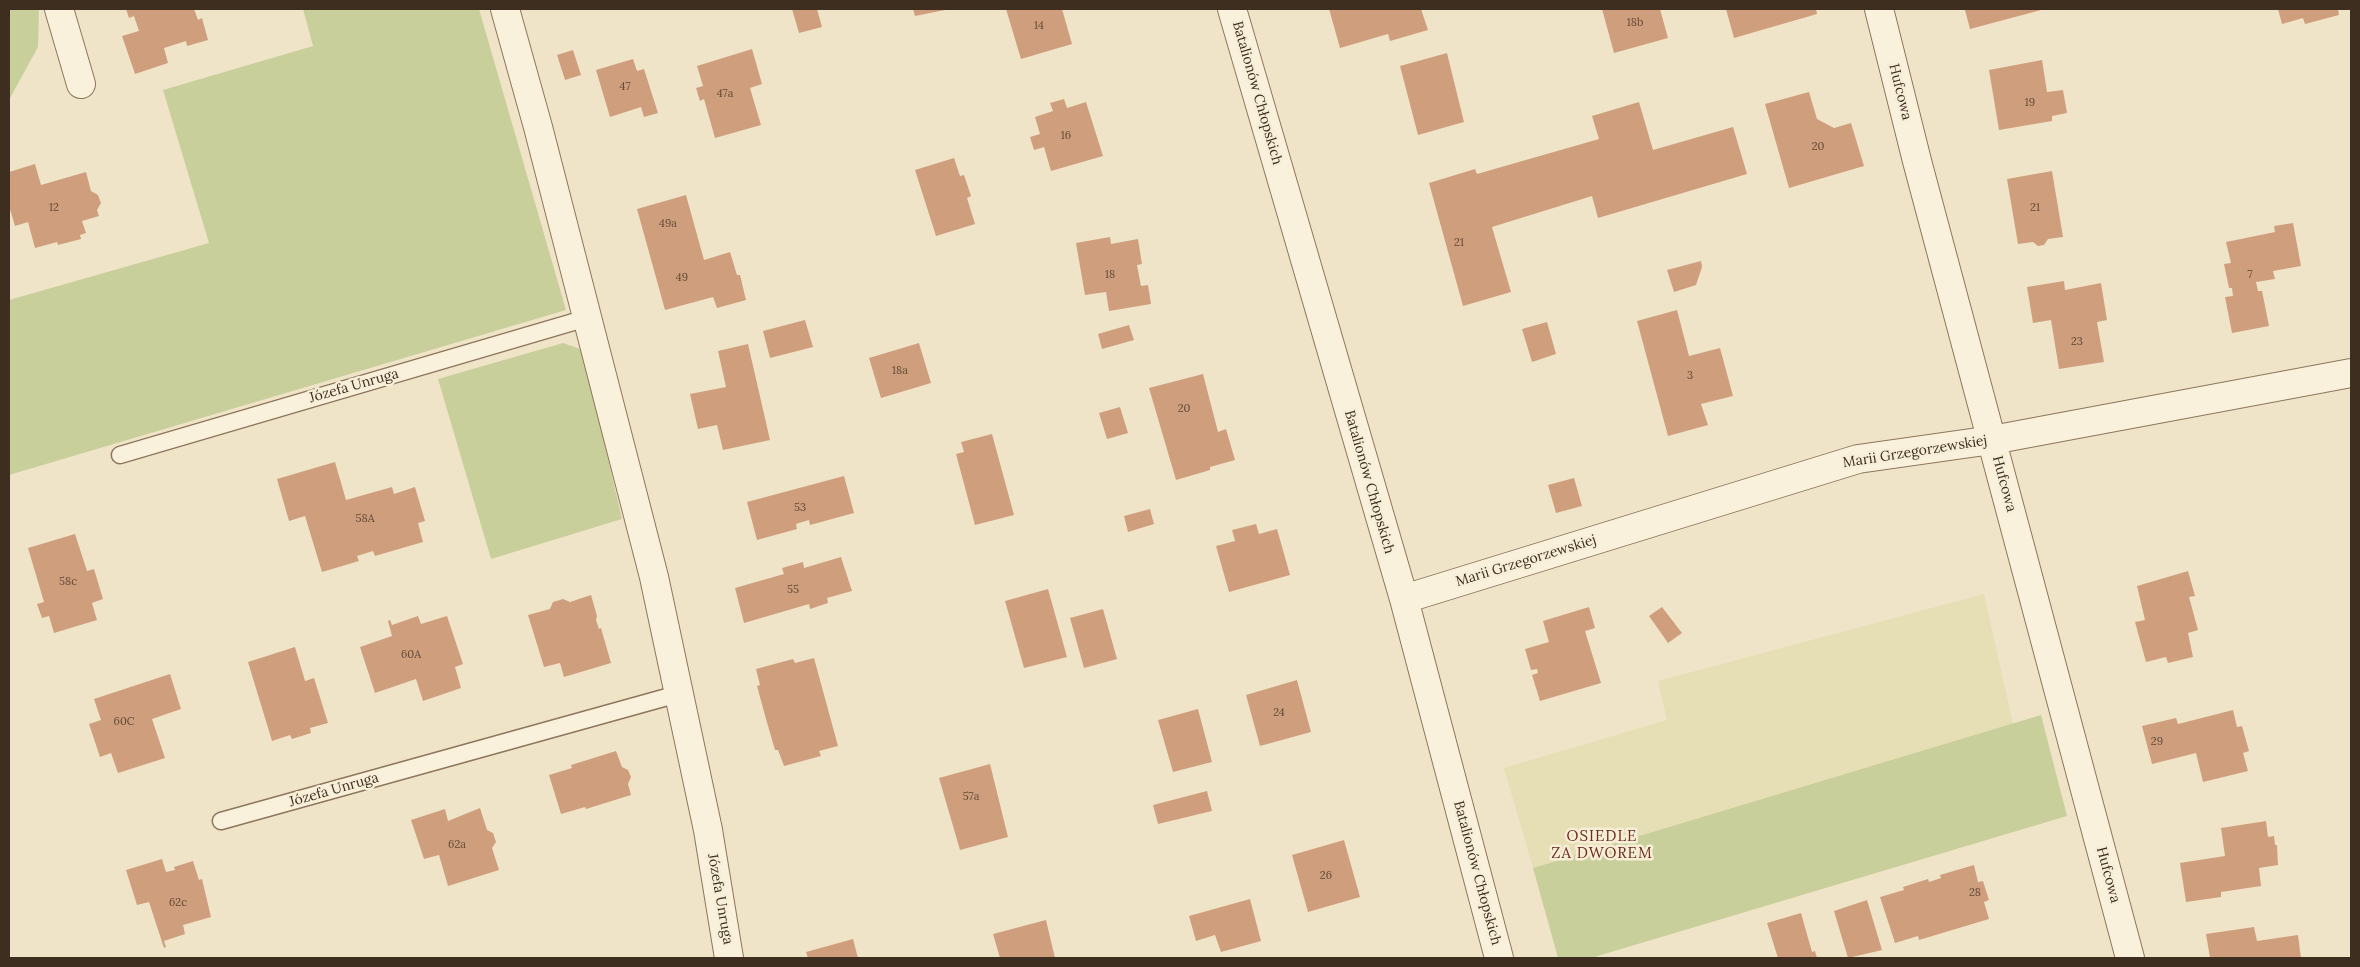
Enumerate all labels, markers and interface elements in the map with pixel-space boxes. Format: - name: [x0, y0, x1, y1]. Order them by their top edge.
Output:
- house number: 18b: [1627, 16, 1643, 30]
- house number: 14: [1034, 19, 1044, 33]
- street label: Batalionów Chłopskich: [1228, 19, 1286, 167]
- street label: Hufcowa: [1885, 62, 1915, 122]
- house number: 47: [619, 80, 631, 94]
- house number: 47a: [717, 87, 733, 101]
- house number: 19: [2025, 96, 2035, 110]
- house number: 16: [1061, 129, 1071, 143]
- house number: 20: [1812, 140, 1824, 154]
- house number: 12: [49, 201, 59, 215]
- house number: 21: [2030, 201, 2040, 215]
- house number: 49a: [659, 217, 677, 231]
- house number: 21: [1454, 236, 1464, 250]
- house number: 18: [1105, 268, 1115, 282]
- house number: 7: [2247, 268, 2253, 282]
- house number: 49: [676, 271, 688, 285]
- house number: 23: [2071, 335, 2083, 349]
- house number: 18a: [892, 364, 908, 378]
- street label: Józefa Unruga: [307, 365, 401, 407]
- house number: 3: [1687, 369, 1693, 383]
- house number: 20: [1178, 402, 1190, 416]
- street label: Batalionów Chłopskich: [1340, 408, 1398, 556]
- street label: Marii Grzegorzewskiej: [1842, 432, 1988, 472]
- street label: Hufcowa: [1988, 454, 2020, 514]
- house number: 53: [794, 501, 806, 515]
- house number: 58A: [355, 512, 375, 526]
- street label: Marii Grzegorzewskiej: [1454, 532, 1598, 590]
- house number: 58c: [59, 575, 77, 589]
- house number: 55: [787, 583, 799, 597]
- house number: 60A: [401, 648, 421, 662]
- house number: 24: [1273, 706, 1285, 720]
- house number: 60C: [114, 715, 134, 729]
- house number: 29: [2151, 735, 2163, 749]
- street label: Józefa Unruga: [287, 769, 381, 811]
- house number: 57a: [963, 790, 979, 804]
- street label: Batalionów Chłopskich: [1450, 799, 1504, 947]
- district label: OSIEDLE ZA DWOREM: [1550, 828, 1654, 863]
- house number: 62a: [448, 838, 466, 852]
- street label: Hufcowa: [2092, 845, 2124, 905]
- street label: Józefa Unruga: [704, 852, 736, 946]
- house number: 26: [1320, 869, 1332, 883]
- house number: 28: [1969, 886, 1981, 900]
- house number: 62c: [169, 896, 187, 910]

